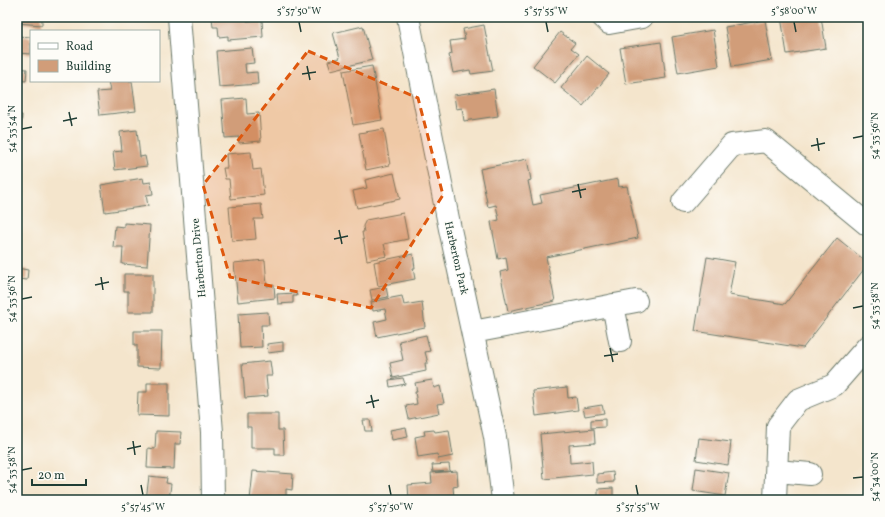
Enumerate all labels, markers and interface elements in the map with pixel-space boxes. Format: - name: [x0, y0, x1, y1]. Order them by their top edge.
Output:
- text: 5°57'50"W: [277, 4, 321, 18]
- text: 5°57'55"W: [524, 4, 568, 18]
- text: 5°58'00"W: [771, 4, 817, 18]
- legend: [30, 30, 160, 82]
- text: Road: [66, 39, 93, 55]
- text: Building: [66, 59, 111, 75]
- text: 54°33'54"N: [5, 105, 19, 153]
- text: 54°33'56"N: [868, 112, 882, 160]
- street label: Harberton Drive: [189, 218, 210, 298]
- street label: Harberton Park: [440, 220, 471, 297]
- text: 54°33'56"N: [5, 275, 19, 323]
- text: 54°33'58"N: [868, 282, 882, 330]
- text: 54°33'58"N: [5, 446, 19, 494]
- text: 54°34'00"N: [868, 452, 882, 502]
- scale bar: [32, 461, 86, 487]
- text: 20 m: [38, 468, 65, 484]
- text: 5°57'45"W: [121, 500, 165, 514]
- text: 5°57'50"W: [369, 500, 413, 514]
- text: 5°57'55"W: [616, 500, 660, 514]

